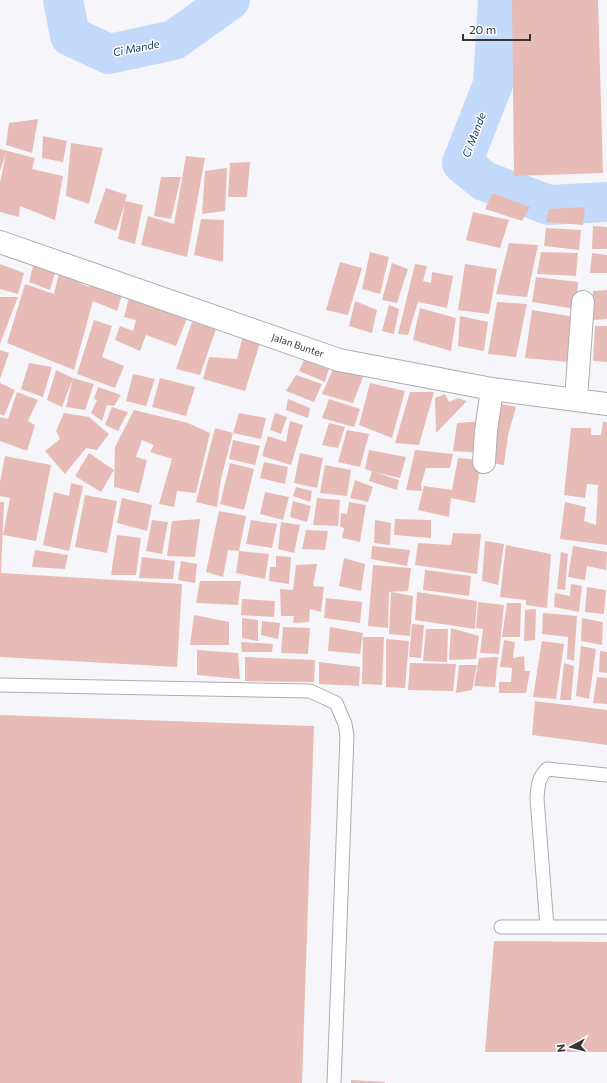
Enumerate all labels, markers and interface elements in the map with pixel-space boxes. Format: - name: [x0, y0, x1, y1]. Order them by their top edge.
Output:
- scale bar: [463, 16, 530, 42]
- text: 20 m: [469, 22, 496, 36]
- water label: Ci Mande: [112, 37, 160, 58]
- water label: Ci Mande: [459, 110, 488, 159]
- street label: Jalan Bunter: [270, 330, 326, 360]
- north arrow: [551, 1027, 591, 1067]
- text: N: [554, 1043, 568, 1053]

